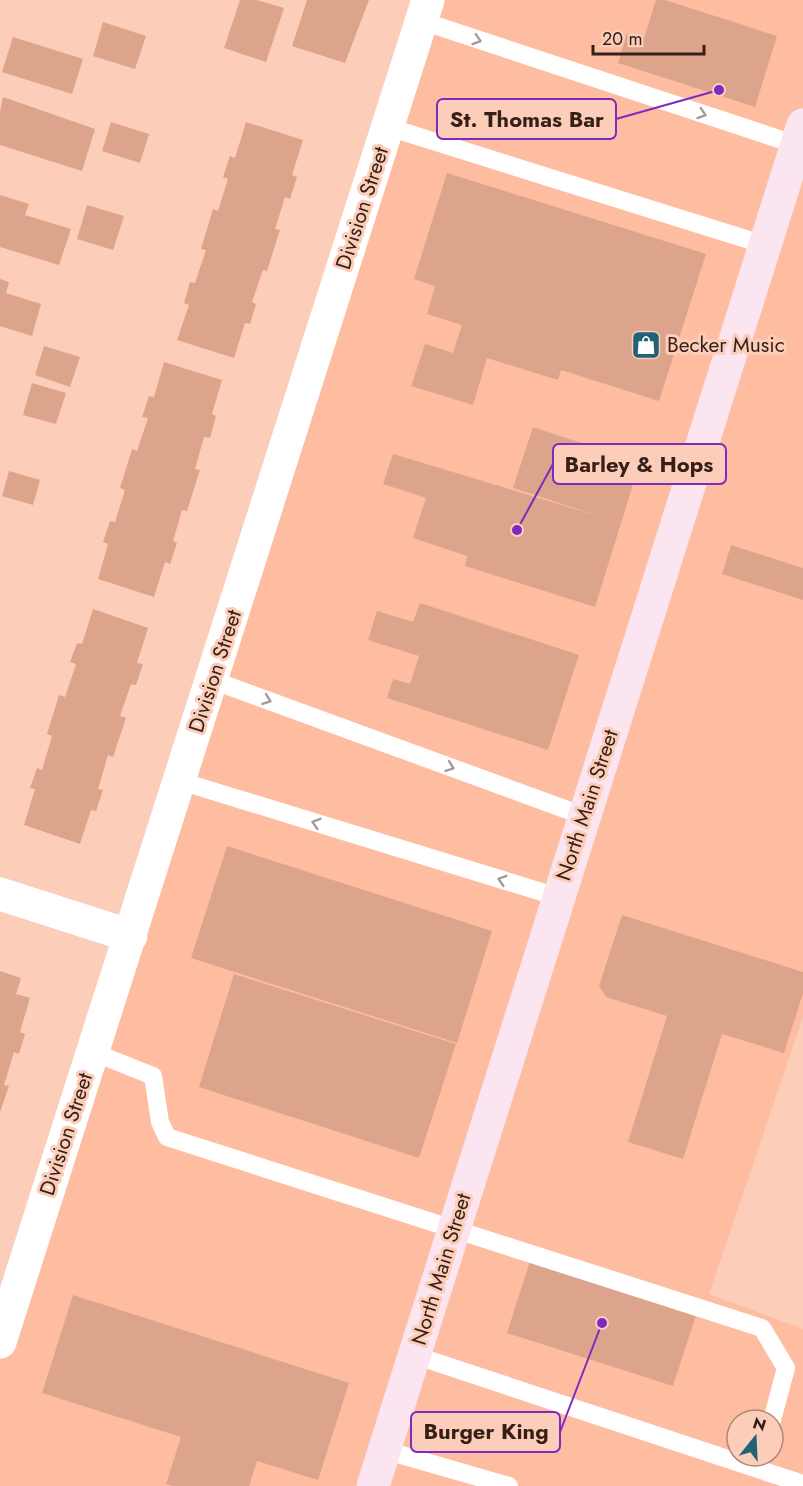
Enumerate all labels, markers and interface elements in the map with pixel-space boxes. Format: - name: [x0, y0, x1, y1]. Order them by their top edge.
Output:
- scale bar: [593, 18, 704, 56]
- text: 20 m: [602, 26, 642, 52]
- one-way arrow: [471, 32, 482, 45]
- callout: St. Thomas Bar: [437, 99, 616, 139]
- text: St. Thomas Bar: [450, 103, 604, 135]
- one-way arrow: [696, 107, 707, 119]
- street label: Division Street: [328, 143, 396, 273]
- shop icon: Becker Music: [630, 329, 662, 361]
- place label: Becker Music: [667, 330, 785, 360]
- callout: Barley & Hops: [553, 444, 726, 484]
- text: Barley & Hops: [565, 448, 713, 480]
- street label: Division Street: [181, 606, 249, 736]
- one-way arrow: [261, 693, 272, 705]
- street label: North Main Street: [548, 726, 626, 884]
- one-way arrow: [444, 759, 455, 772]
- one-way arrow: [311, 818, 322, 830]
- one-way arrow: [497, 875, 508, 887]
- street label: Division Street: [32, 1069, 100, 1199]
- street label: North Main Street: [404, 1189, 478, 1349]
- north arrow: [725, 1408, 785, 1468]
- text: N: [750, 1411, 769, 1437]
- callout: Burger King: [411, 1412, 560, 1452]
- text: Burger King: [423, 1415, 549, 1447]

